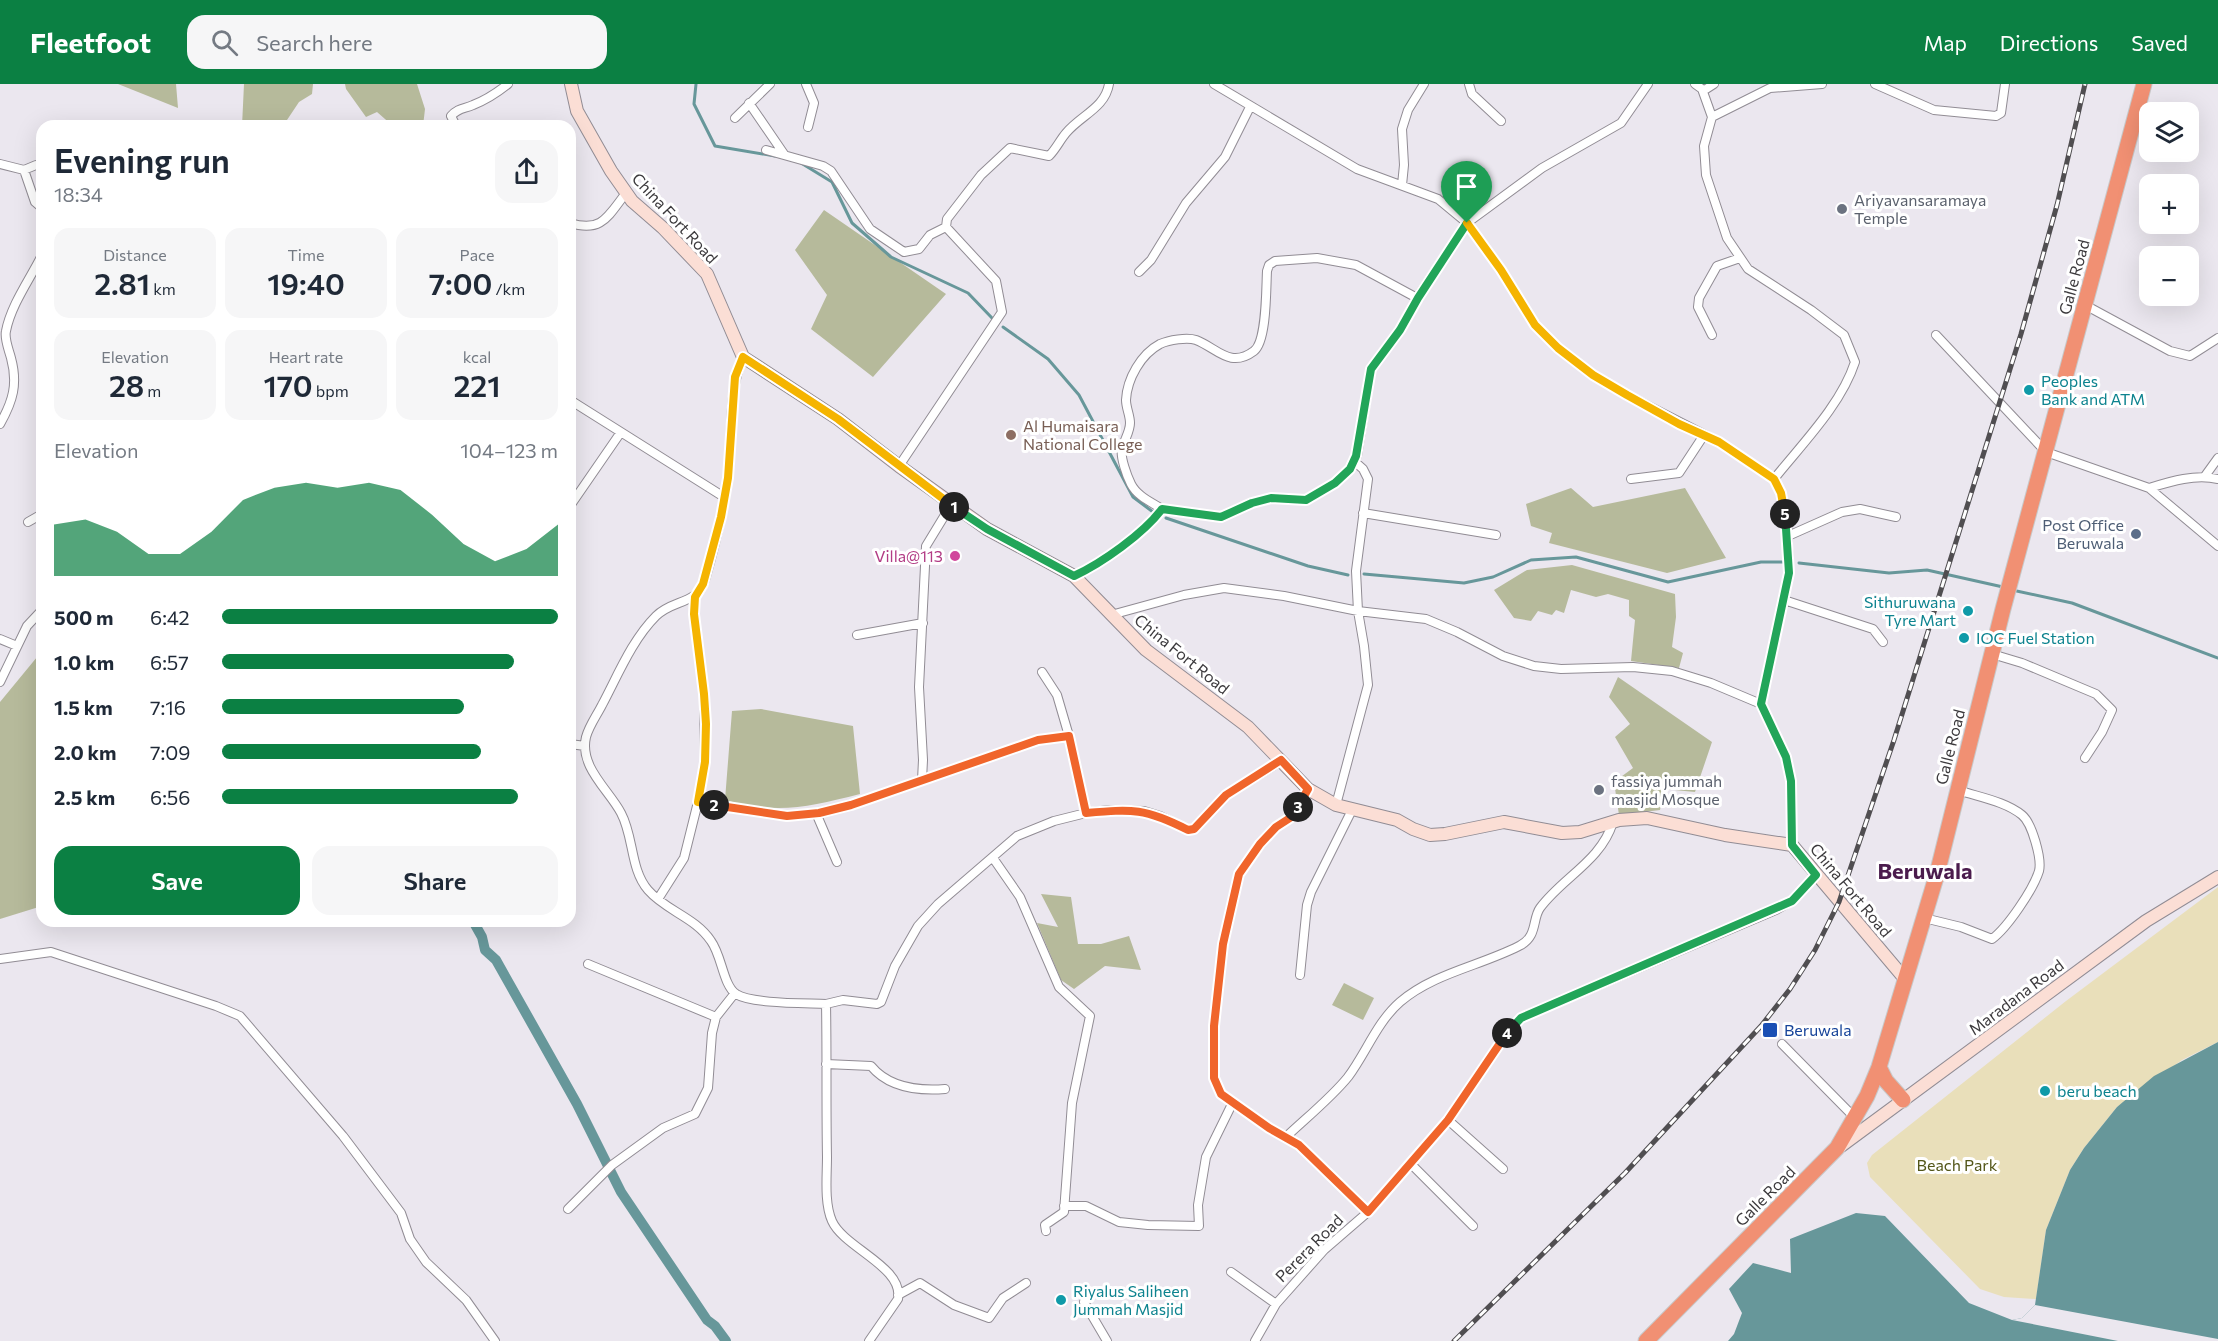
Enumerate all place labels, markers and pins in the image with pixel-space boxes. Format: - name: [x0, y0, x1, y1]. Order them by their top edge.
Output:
- pin: [1441, 161, 1492, 223]
- place label: Ariyavansaramaya Temple: [1854, 190, 1986, 227]
- marker: Ariyavansaramaya Temple: [1835, 202, 1849, 216]
- place label: Peoples Bank and ATM: [2041, 371, 2145, 408]
- marker: Peoples Bank and ATM: [2022, 383, 2036, 397]
- place label: Al Humaisara National College: [1023, 416, 1142, 453]
- marker: Al Humaisara National College: [1004, 428, 1018, 442]
- pin: 1: [939, 492, 969, 522]
- pin: 5: [1770, 499, 1800, 529]
- place label: Post Office Beruwala: [2042, 515, 2124, 552]
- marker: Post Office Beruwala: [2129, 527, 2143, 541]
- place label: Villa@113: [874, 546, 943, 565]
- marker: Villa@113: [948, 549, 962, 563]
- place label: Sithuruwana Tyre Mart: [1864, 592, 1956, 629]
- marker: Sithuruwana Tyre Mart: [1961, 604, 1975, 618]
- place label: IOC Fuel Station: [1976, 628, 2095, 647]
- marker: IOC Fuel Station: [1957, 631, 1971, 645]
- place label: fassiya jummah masjid Mosque: [1611, 771, 1722, 808]
- marker: fassiya jummah masjid Mosque: [1592, 783, 1606, 797]
- pin: 2: [699, 790, 729, 820]
- pin: 3: [1283, 792, 1313, 822]
- pin: 4: [1492, 1018, 1522, 1048]
- place label: Beruwala: [1784, 1020, 1852, 1039]
- marker: Beruwala: [1761, 1021, 1779, 1039]
- place label: beru beach: [2057, 1081, 2137, 1100]
- marker: beru beach: [2038, 1084, 2052, 1098]
- place label: Riyalus Saliheen Jummah Masjid: [1073, 1281, 1189, 1318]
- marker: Riyalus Saliheen Jummah Masjid: [1054, 1293, 1068, 1307]

